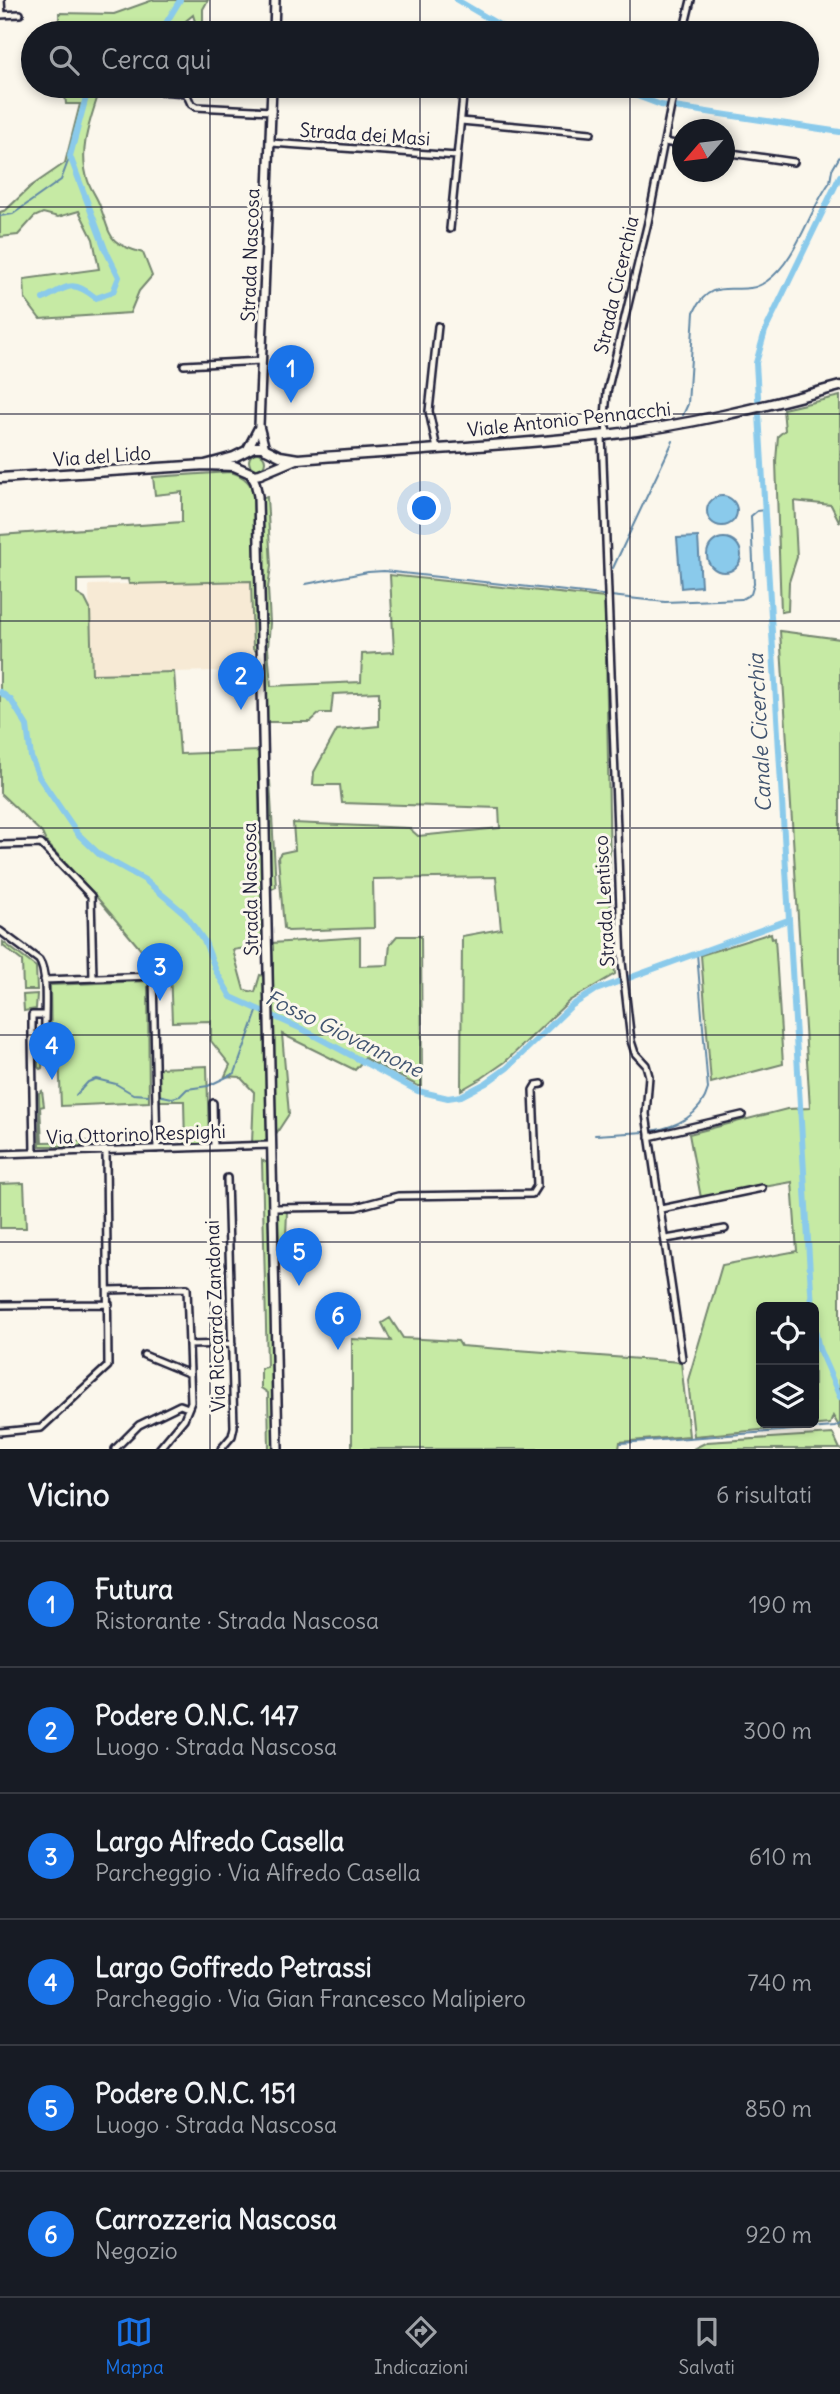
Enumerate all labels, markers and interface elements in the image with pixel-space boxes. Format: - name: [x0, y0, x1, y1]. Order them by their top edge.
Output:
- search box: [21, 21, 819, 98]
- icon: search: [45, 41, 83, 79]
- text: Cerca qui: [101, 43, 211, 76]
- street label: Strada dei Masi: [299, 117, 431, 151]
- north arrow: [672, 119, 735, 182]
- street label: Strada Nascosa: [236, 188, 264, 322]
- street label: Strada Cicerchia: [588, 213, 644, 356]
- pin: 1: [268, 345, 314, 403]
- street label: Viale Antonio Pennacchi: [466, 396, 672, 442]
- street label: Via del Lido: [52, 441, 152, 471]
- your location: [407, 491, 441, 525]
- pin: 2: [218, 652, 264, 710]
- water label: Canale Cicerchia: [742, 652, 777, 813]
- street label: Strada Nascosa: [237, 822, 263, 956]
- street label: Strada Lentisco: [589, 835, 619, 967]
- pin: 3: [137, 943, 183, 1001]
- water label: Fosso Giovannone: [261, 984, 429, 1084]
- pin: 4: [29, 1022, 75, 1080]
- street label: Via Ottorino Respighi: [46, 1119, 226, 1149]
- street label: Via Riccardo Zandonai: [200, 1220, 230, 1412]
- pin: 5: [276, 1228, 322, 1286]
- pin: 6: [315, 1292, 361, 1350]
- map controls: [756, 1302, 819, 1428]
- button: locate: [756, 1302, 819, 1365]
- button: layers: [756, 1365, 819, 1428]
- text: Vicino: [28, 1476, 110, 1514]
- text: 6 risultati: [716, 1480, 812, 1509]
- text: Futura: [95, 1573, 173, 1606]
- text: 1: [46, 1590, 56, 1619]
- text: 190 m: [749, 1590, 812, 1619]
- text: Ristorante · Strada Nascosa: [95, 1606, 379, 1635]
- text: Podere O.N.C. 147: [95, 1699, 298, 1732]
- text: 2: [45, 1716, 57, 1745]
- text: 300 m: [743, 1716, 812, 1745]
- text: Luogo · Strada Nascosa: [95, 1732, 337, 1761]
- text: Largo Alfredo Casella: [95, 1825, 344, 1858]
- text: 3: [44, 1842, 58, 1871]
- text: 610 m: [749, 1842, 812, 1871]
- text: Parcheggio · Via Alfredo Casella: [95, 1858, 421, 1887]
- text: Largo Goffredo Petrassi: [95, 1951, 372, 1984]
- text: 4: [44, 1968, 58, 1997]
- text: 740 m: [747, 1968, 812, 1997]
- text: Parcheggio · Via Gian Francesco Malipiero: [95, 1984, 526, 2013]
- text: Podere O.N.C. 151: [95, 2077, 296, 2110]
- text: 5: [44, 2094, 58, 2123]
- text: 850 m: [745, 2094, 812, 2123]
- text: Luogo · Strada Nascosa: [95, 2110, 337, 2139]
- text: Carrozzeria Nascosa: [95, 2203, 337, 2236]
- text: 6: [44, 2220, 58, 2249]
- text: 920 m: [745, 2220, 812, 2249]
- text: Negozio: [95, 2236, 178, 2265]
- tab: Mappa: [105, 2313, 164, 2379]
- tab: Indicazioni: [374, 2313, 468, 2379]
- tab: Salvati: [679, 2313, 735, 2379]

